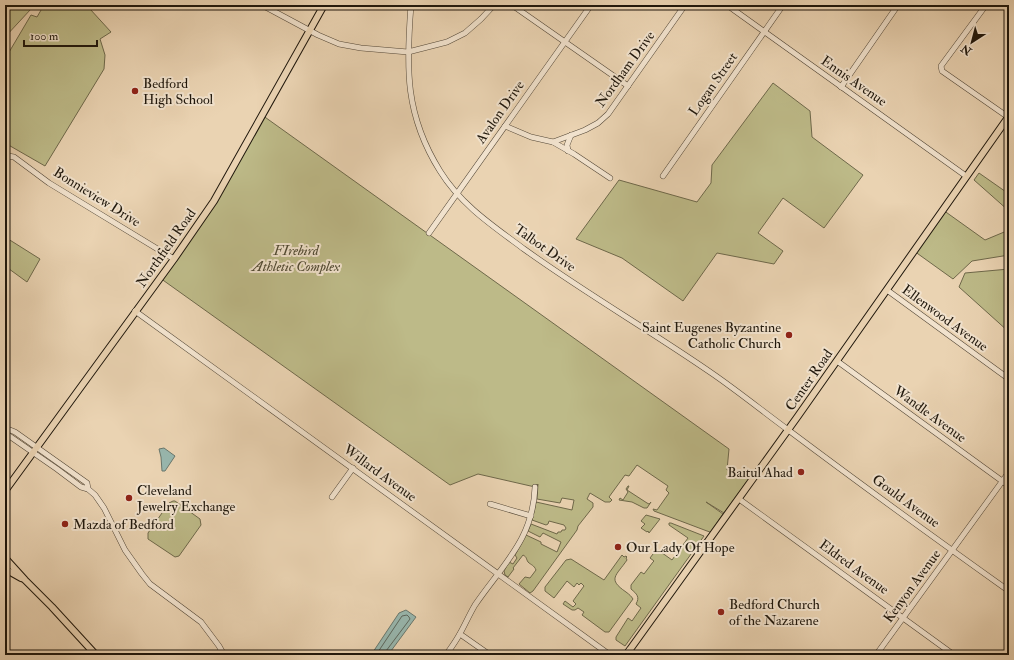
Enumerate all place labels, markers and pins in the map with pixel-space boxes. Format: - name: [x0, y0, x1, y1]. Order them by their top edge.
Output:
- place label: Bedford High School: [143, 75, 214, 108]
- marker: Bedford High School: [130, 86, 140, 96]
- place label: Saint Eugenes Byzantine Catholic Church: [642, 319, 782, 352]
- marker: Saint Eugenes Byzantine Catholic Church: [784, 330, 794, 340]
- place label: Baitul Ahad: [727, 464, 793, 481]
- marker: Baitul Ahad: [796, 467, 806, 477]
- place label: Cleveland Jewelry Exchange: [136, 482, 236, 516]
- marker: Cleveland Jewelry Exchange: [124, 493, 134, 503]
- place label: Mazda of Bedford: [73, 516, 174, 533]
- marker: Mazda of Bedford: [60, 519, 70, 529]
- place label: Our Lady Of Hope: [626, 539, 735, 557]
- marker: Our Lady Of Hope: [613, 542, 623, 552]
- place label: Bedford Church of the Nazarene: [729, 596, 821, 629]
- marker: Bedford Church of the Nazarene: [716, 607, 726, 617]

